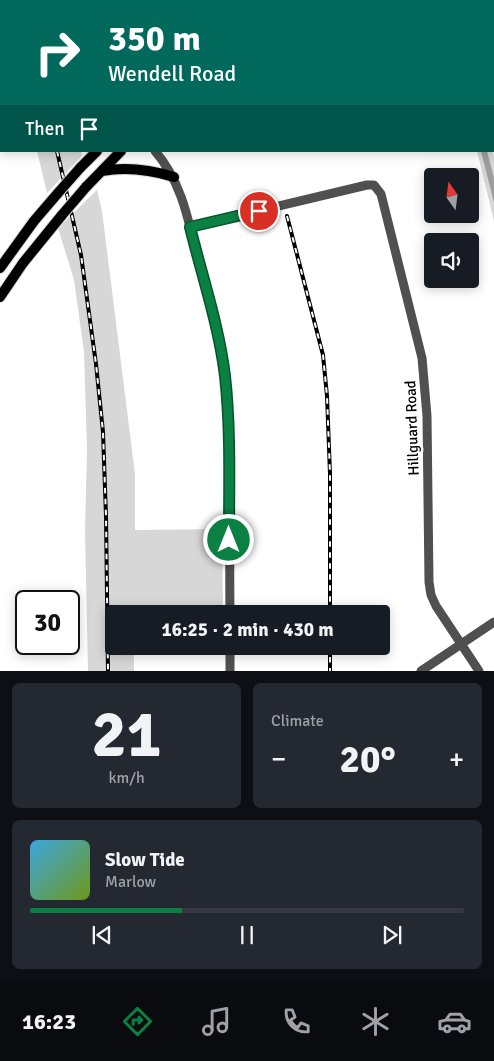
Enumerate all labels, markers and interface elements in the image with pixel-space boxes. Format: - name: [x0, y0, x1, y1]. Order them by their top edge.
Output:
- text: 350 m: [108, 17, 201, 60]
- icon: right: [25, 20, 90, 85]
- text: Wendell Road: [108, 60, 236, 87]
- icon: arrive: [75, 115, 103, 143]
- text: Then: [25, 117, 65, 141]
- north arrow: [424, 168, 479, 222]
- map controls: [424, 168, 479, 288]
- pin: [238, 190, 280, 232]
- icon: arrive: [245, 197, 273, 225]
- button: sound: [424, 233, 479, 288]
- street label: Hillguard Road: [401, 380, 423, 476]
- position arrow: [202, 513, 254, 565]
- speed limit sign: 30: [15, 590, 80, 655]
- text: 16:25 · 2 min · 430 m: [161, 618, 334, 642]
- text: 21: [91, 695, 162, 775]
- text: Climate: [271, 711, 324, 731]
- text: 20°: [339, 736, 396, 783]
- text: −: [271, 742, 286, 776]
- text: +: [449, 742, 464, 776]
- text: km/h: [108, 768, 145, 788]
- text: Slow Tide: [105, 848, 185, 872]
- text: Marlow: [105, 872, 156, 892]
- icon: previous: [88, 921, 116, 949]
- icon: pause: [233, 921, 261, 949]
- icon: next: [378, 921, 406, 949]
- icon: directions: [120, 1004, 155, 1039]
- icon: music: [199, 1004, 234, 1039]
- icon: phone: [279, 1004, 314, 1039]
- icon: climate: [358, 1004, 393, 1039]
- icon: car: [437, 1004, 472, 1039]
- text: 16:23: [22, 1008, 76, 1035]

